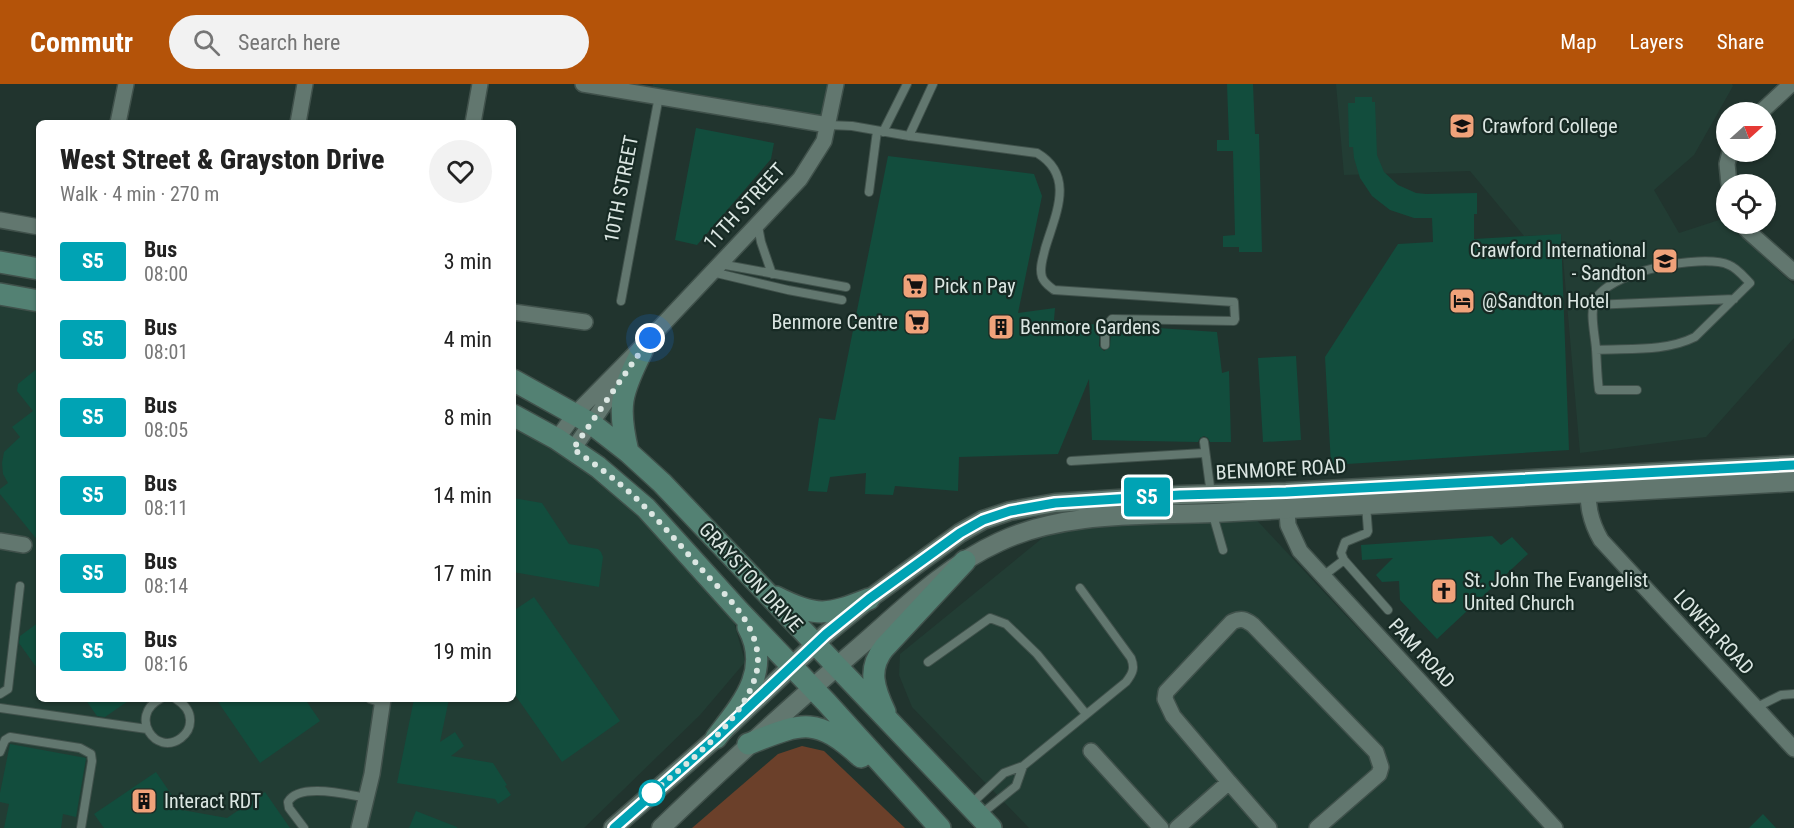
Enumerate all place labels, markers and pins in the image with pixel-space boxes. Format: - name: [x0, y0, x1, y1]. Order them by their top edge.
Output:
- school or university icon: Crawford College: [1447, 111, 1477, 141]
- place label: Crawford College: [1482, 114, 1618, 138]
- place label: Crawford International - Sandton: [1470, 238, 1646, 285]
- school or university icon: Crawford International - Sandton: [1650, 246, 1680, 276]
- supermarket icon: Pick n Pay: [900, 271, 930, 301]
- place label: Pick n Pay: [934, 274, 1016, 298]
- hotel icon: @Sandton Hotel: [1447, 286, 1477, 316]
- place label: @Sandton Hotel: [1482, 289, 1609, 313]
- supermarket icon: Benmore Centre: [902, 307, 932, 337]
- place label: Benmore Centre: [771, 310, 898, 334]
- building icon: Benmore Gardens: [986, 312, 1016, 342]
- place label: Benmore Gardens: [1020, 315, 1160, 339]
- place label: St. John The Evangelist United Church: [1464, 568, 1648, 615]
- church icon: St. John The Evangelist United Church: [1429, 576, 1459, 606]
- unlabelled marker: [639, 780, 665, 806]
- building icon: Interact RDT: [129, 786, 159, 816]
- place label: Interact RDT: [164, 789, 261, 813]

